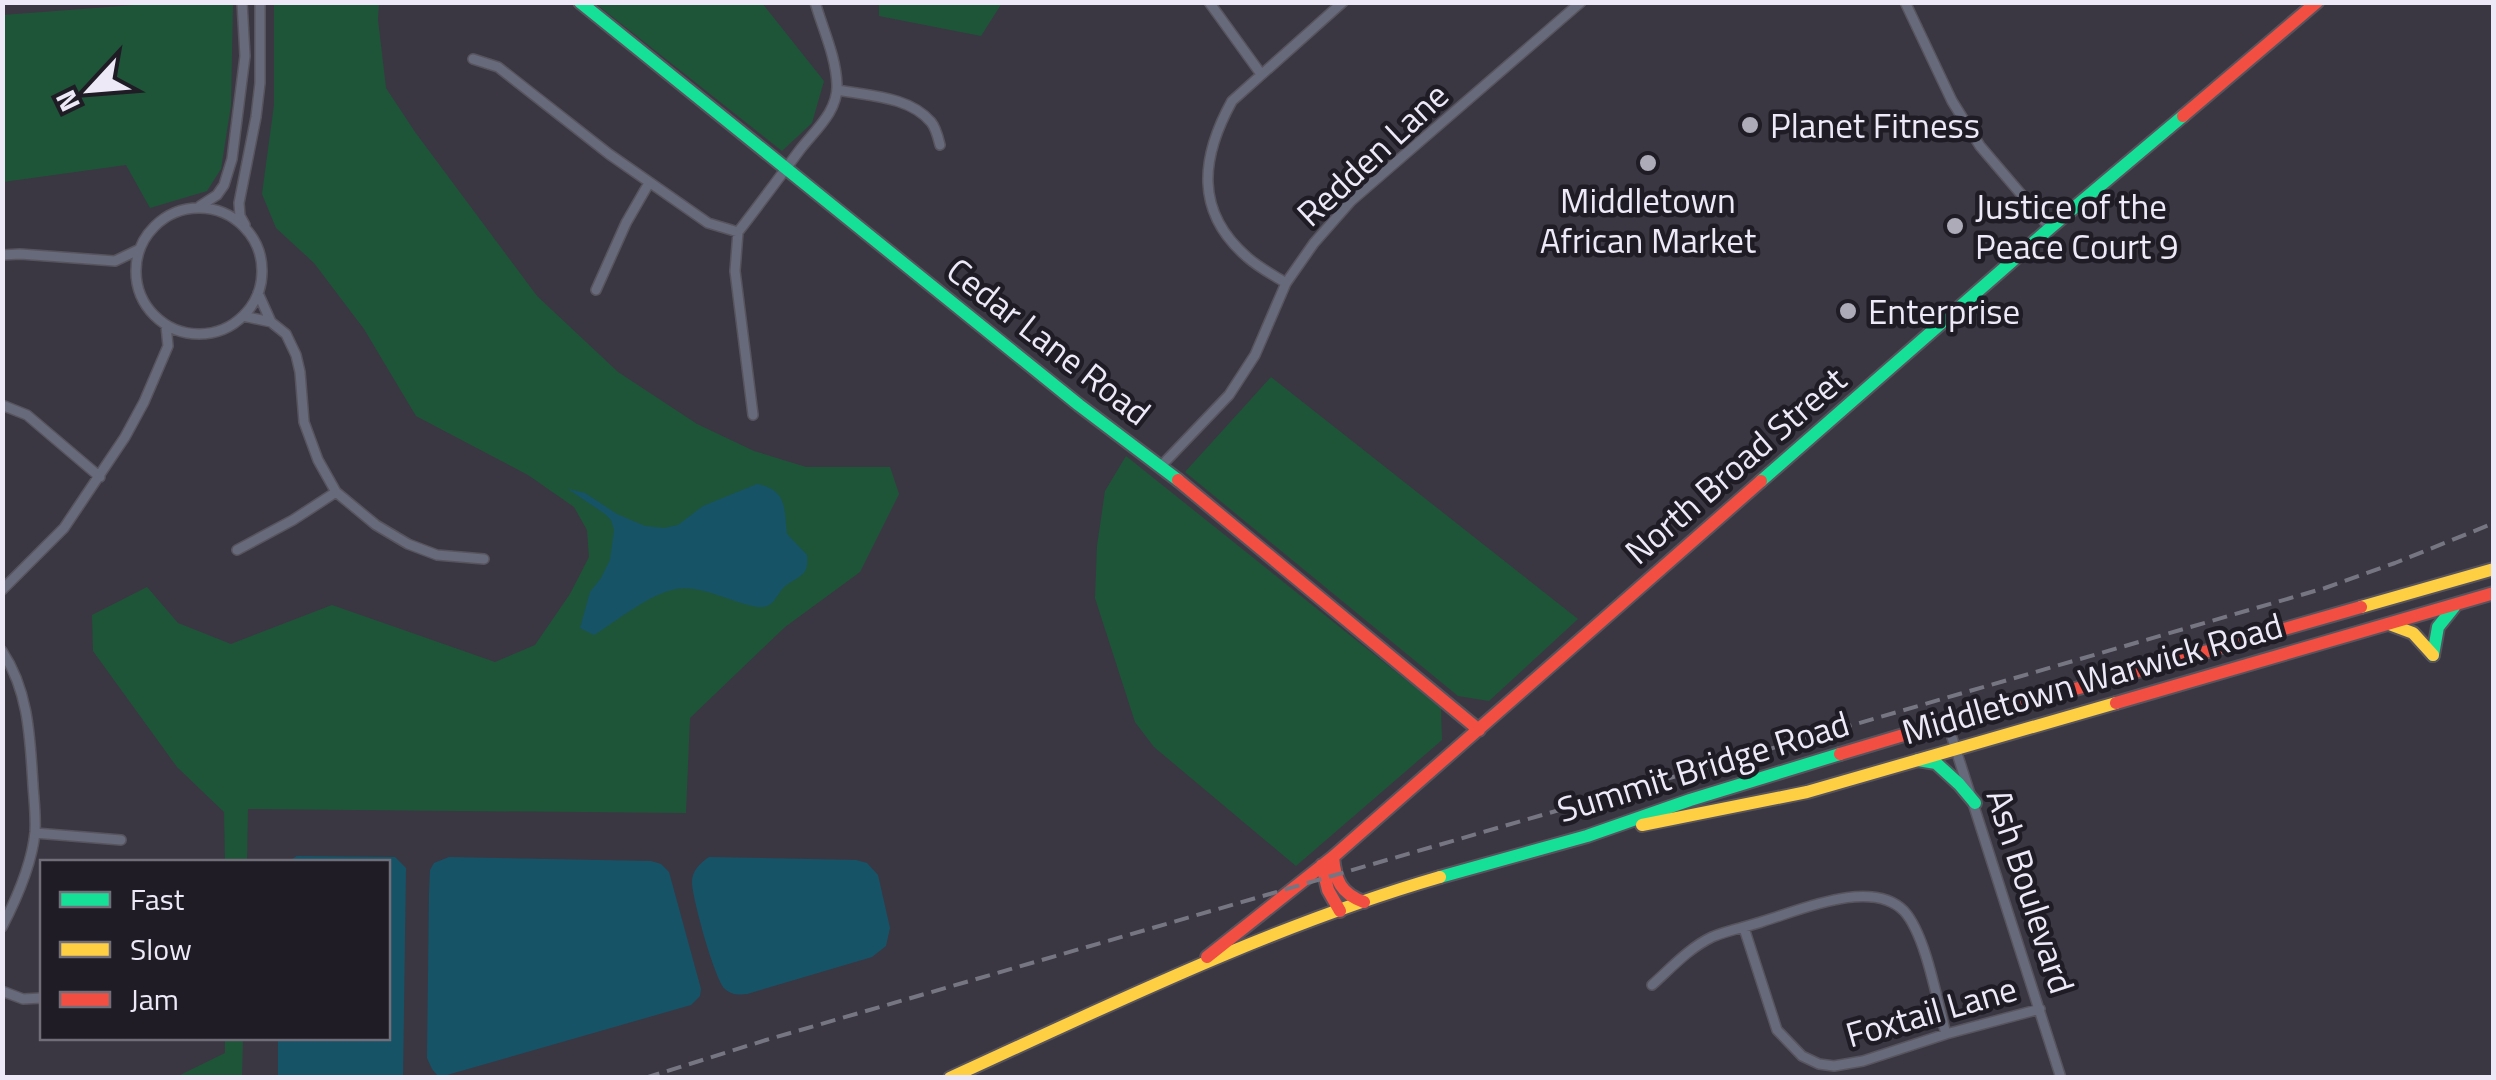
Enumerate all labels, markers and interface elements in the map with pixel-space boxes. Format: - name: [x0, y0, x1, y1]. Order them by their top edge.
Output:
- north arrow: [40, 40, 140, 140]
- street label: Redden Lane: [1284, 69, 1460, 239]
- text: N: [44, 83, 91, 119]
- place label: Planet Fitness: [1770, 98, 1980, 152]
- marker: Planet Fitness: [1739, 114, 1761, 136]
- marker: Middletown African Market: [1637, 152, 1659, 174]
- place label: Middletown African Market: [1540, 173, 1756, 267]
- place label: Justice of the Peace Court 9: [1975, 179, 2179, 273]
- marker: Justice of the Peace Court 9: [1944, 215, 1966, 237]
- street label: Cedar Lane Road: [935, 244, 1163, 438]
- place label: Enterprise: [1868, 284, 2020, 338]
- marker: Enterprise: [1837, 300, 1859, 322]
- street label: North Broad Street: [1612, 353, 1858, 577]
- street label: Middletown Warwick Road: [1895, 598, 2289, 758]
- street label: Summit Bridge Road: [1550, 696, 1856, 836]
- street label: Ash Boulevard: [1973, 782, 2089, 1000]
- legend: [40, 860, 390, 1040]
- text: Fast: [130, 876, 185, 922]
- text: Slow: [130, 926, 192, 972]
- street label: Foxtail Lane: [1839, 961, 2023, 1061]
- text: Jam: [130, 976, 179, 1022]

